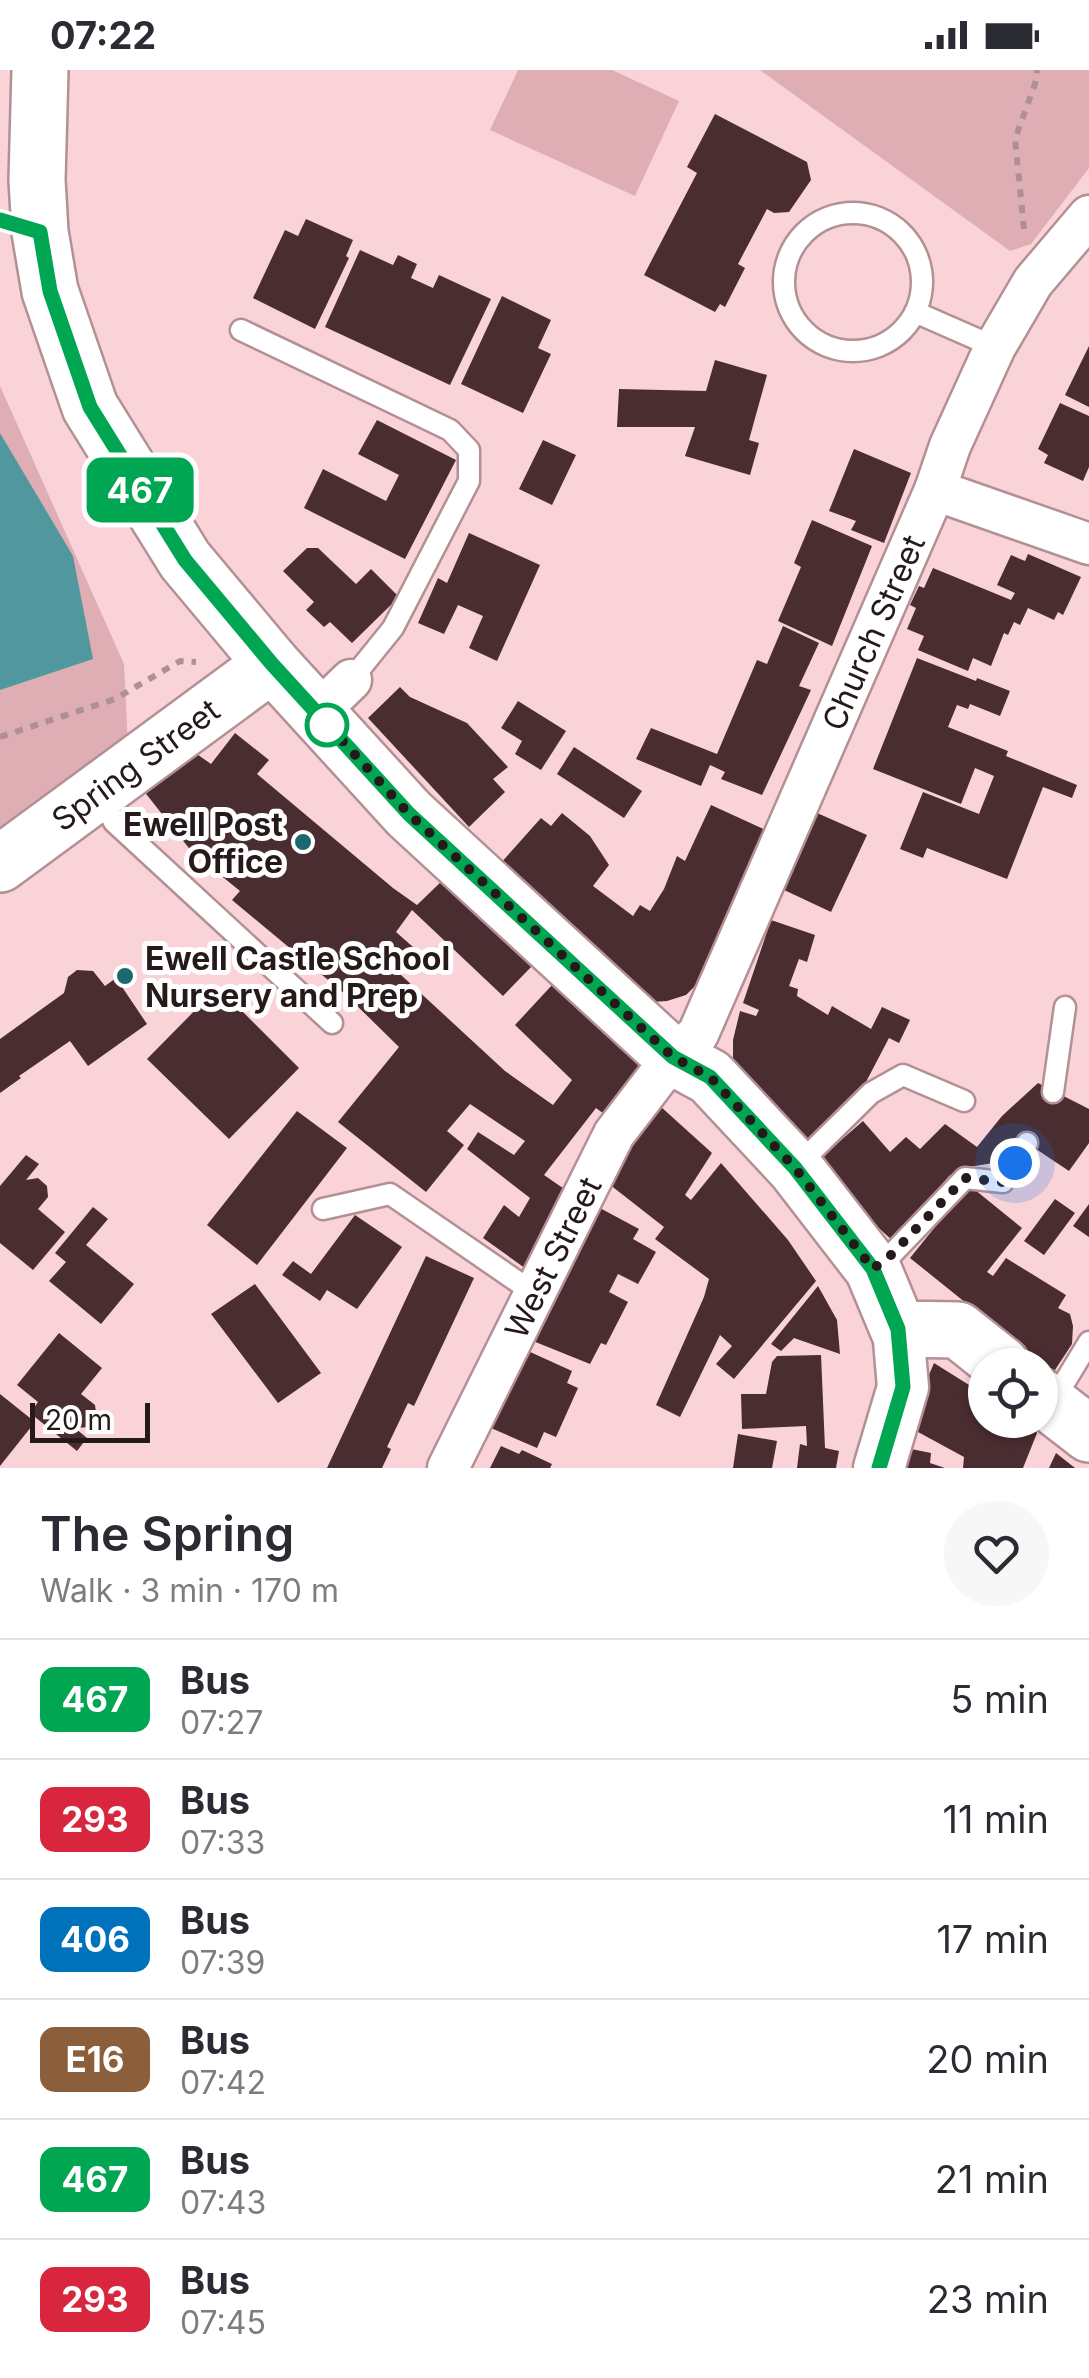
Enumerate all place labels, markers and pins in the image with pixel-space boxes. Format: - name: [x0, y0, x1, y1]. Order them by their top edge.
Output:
- unlabelled marker: [306, 704, 348, 746]
- place label: Ewell Post Office: [123, 805, 283, 881]
- marker: Ewell Post Office: [292, 831, 314, 853]
- place label: Ewell Castle School Nursery and Prep: [145, 939, 450, 1015]
- marker: Ewell Castle School Nursery and Prep: [114, 965, 136, 987]

